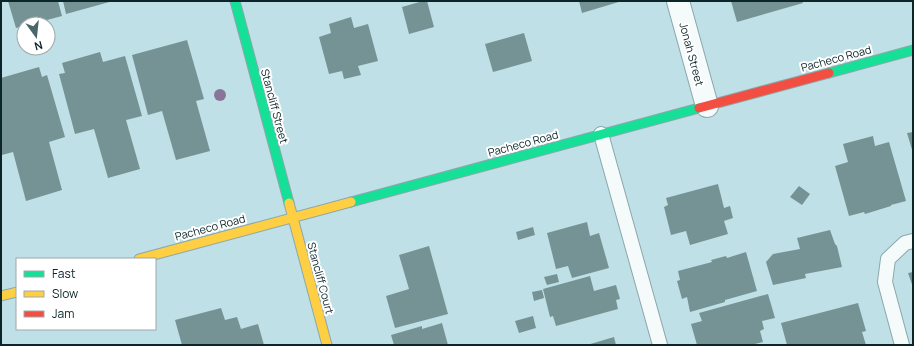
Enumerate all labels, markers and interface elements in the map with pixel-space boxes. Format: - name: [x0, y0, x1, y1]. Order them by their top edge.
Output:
- north arrow: [16, 16, 56, 56]
- street label: Jonah Street: [676, 21, 708, 87]
- text: N: [33, 38, 44, 54]
- street label: Pacheco Road: [799, 41, 873, 75]
- street label: Stancliff Street: [258, 67, 292, 145]
- street label: Pacheco Road: [486, 126, 560, 160]
- street label: Pacheco Road: [173, 210, 247, 244]
- street label: Stancliff Court: [304, 240, 338, 316]
- legend: [16, 258, 156, 330]
- text: Fast: [52, 265, 76, 282]
- text: Slow: [52, 285, 78, 302]
- text: Jam: [52, 305, 74, 322]

